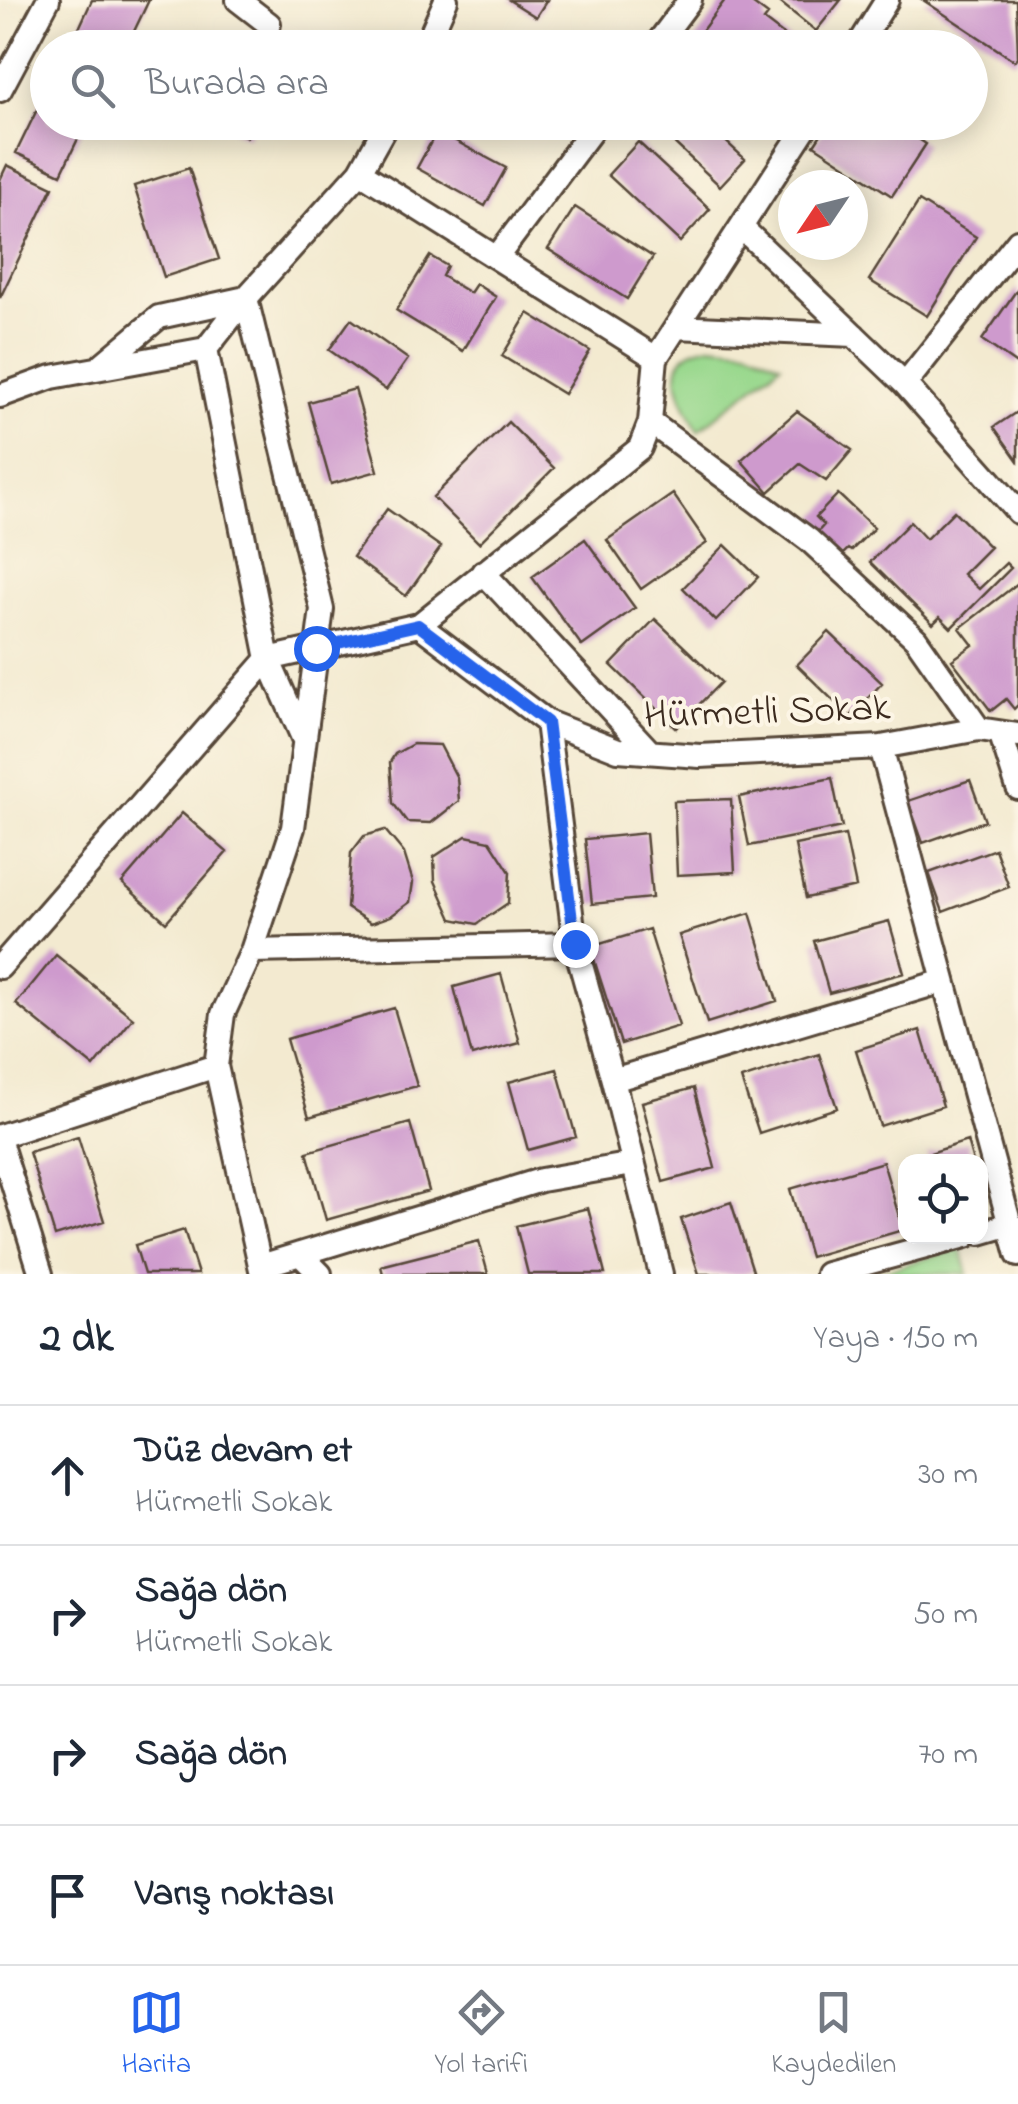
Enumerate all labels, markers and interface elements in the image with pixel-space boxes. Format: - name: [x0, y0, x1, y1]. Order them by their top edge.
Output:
- search box: [30, 30, 988, 140]
- text: Burada ara: [145, 57, 329, 113]
- icon: search: [65, 58, 120, 113]
- north arrow: [778, 170, 868, 260]
- route start: [294, 626, 340, 672]
- street label: Hürmetli Sokak: [643, 680, 892, 747]
- route end: [553, 922, 599, 968]
- map controls: [898, 1154, 988, 1244]
- button: locate: [898, 1154, 988, 1244]
- text: 2 dk: [40, 1309, 113, 1370]
- text: Yaya · 150 m: [813, 1316, 978, 1363]
- text: Düz devam et: [135, 1424, 352, 1480]
- icon: ahead: [40, 1448, 95, 1503]
- text: 30 m: [918, 1452, 978, 1499]
- text: Hürmetli Sokak: [135, 1480, 332, 1527]
- text: Sağa dön: [135, 1564, 287, 1620]
- icon: right: [40, 1588, 95, 1643]
- text: 50 m: [913, 1592, 978, 1639]
- text: Hürmetli Sokak: [135, 1620, 332, 1667]
- text: Sağa dön: [135, 1727, 287, 1783]
- icon: right: [40, 1728, 95, 1783]
- text: 70 m: [918, 1732, 978, 1779]
- text: Varış noktası: [135, 1867, 334, 1923]
- icon: arrive: [40, 1868, 95, 1923]
- tab: Harita: [122, 1985, 191, 2086]
- tab: Yol tarifi: [434, 1985, 528, 2086]
- tab: Kaydedilen: [771, 1985, 896, 2086]

